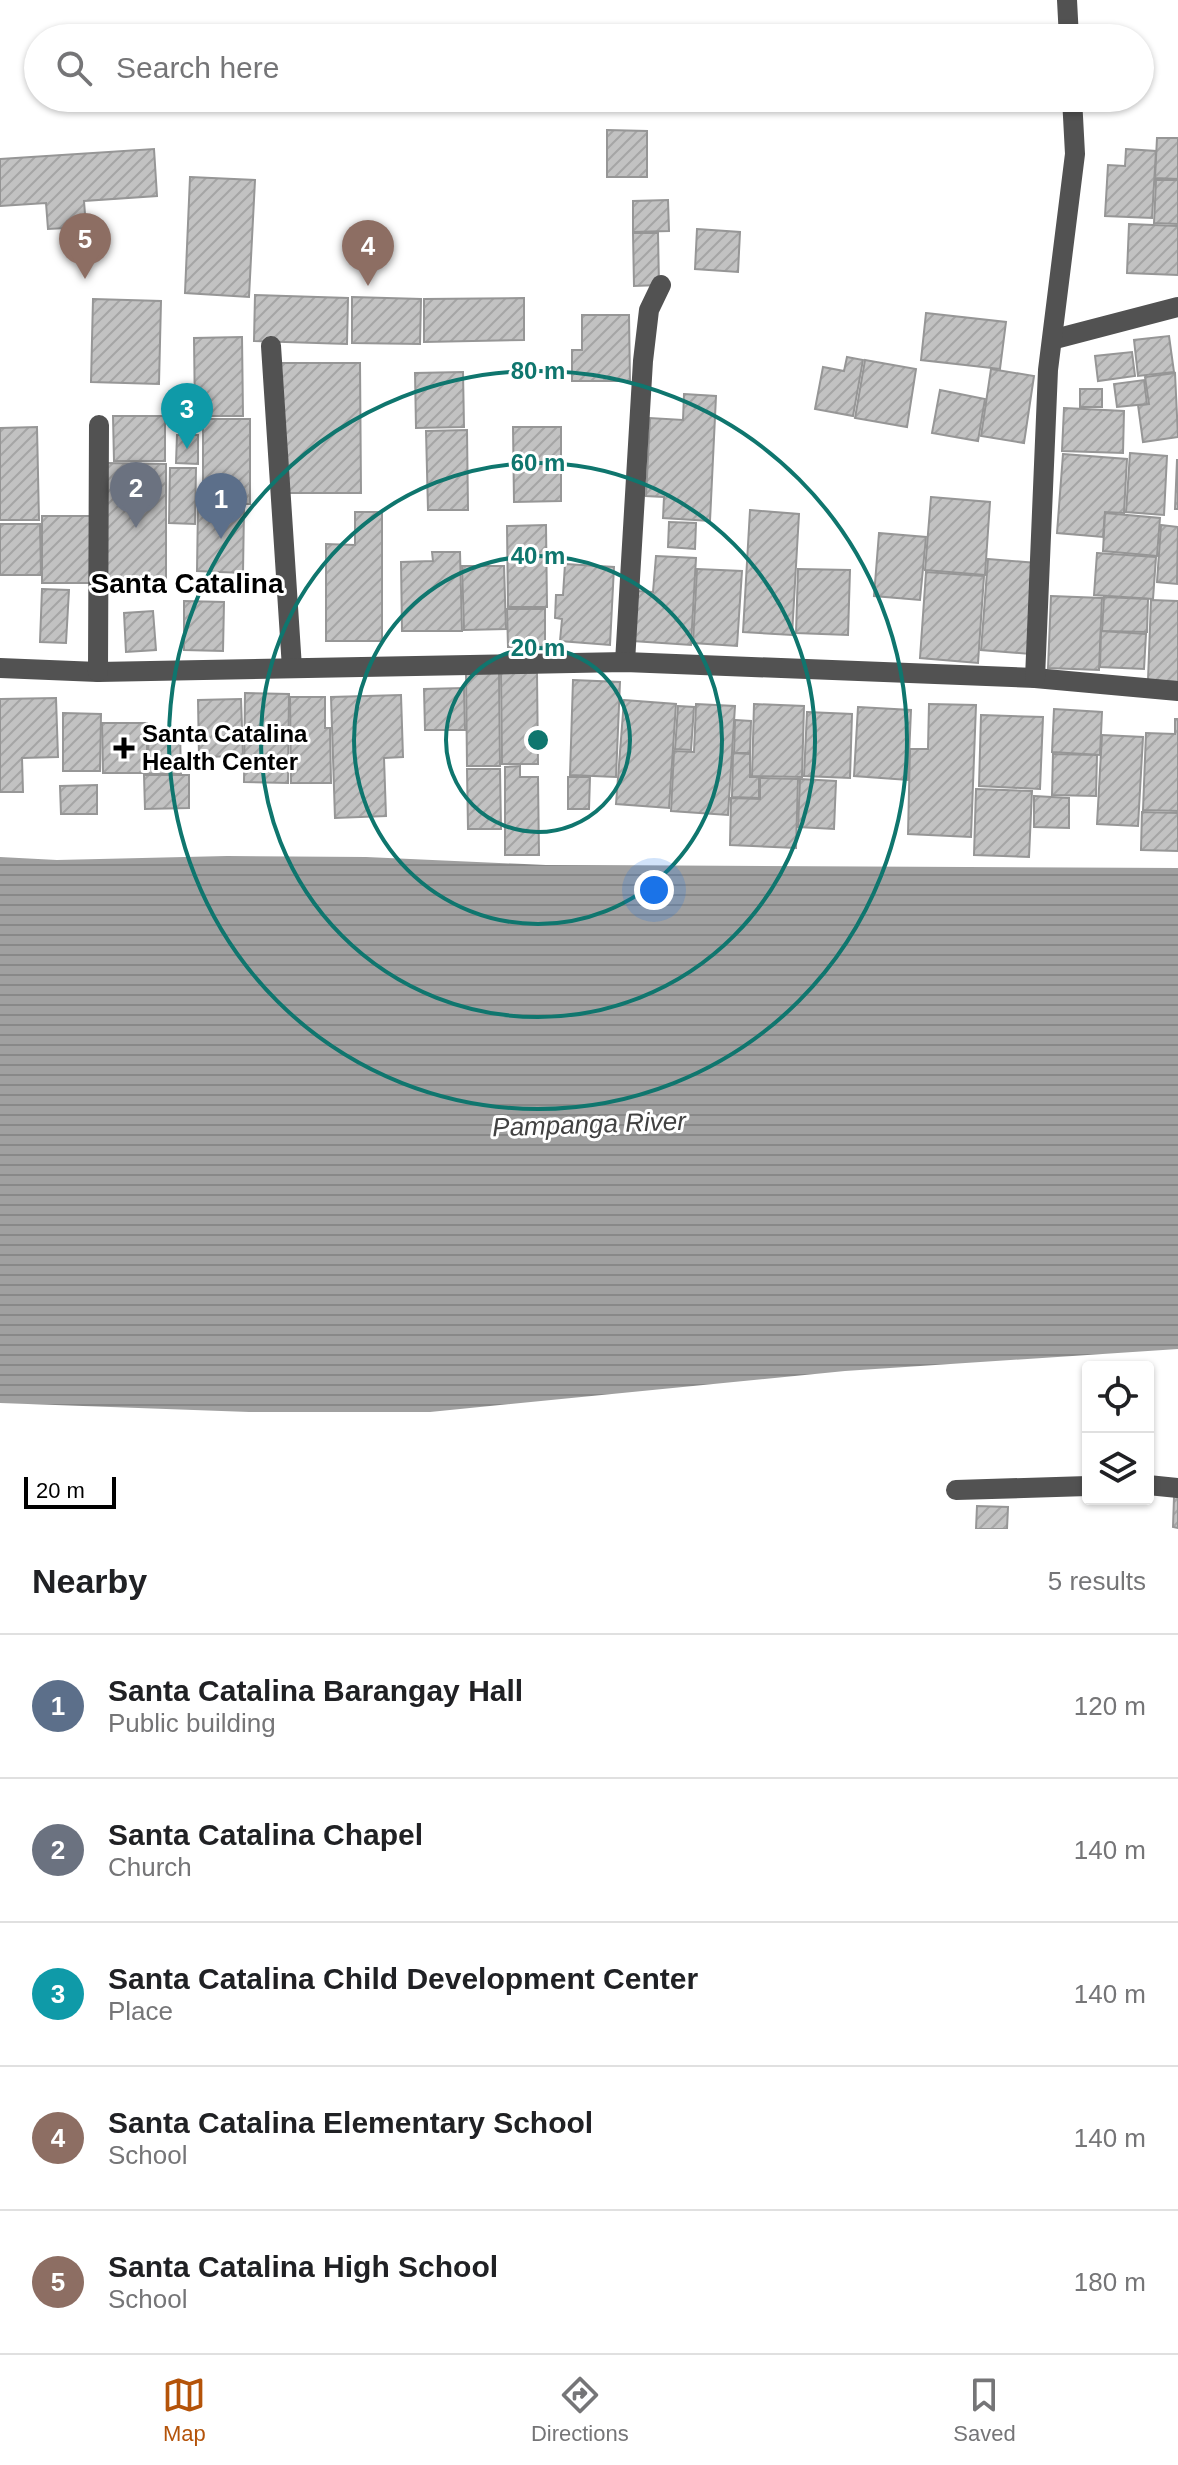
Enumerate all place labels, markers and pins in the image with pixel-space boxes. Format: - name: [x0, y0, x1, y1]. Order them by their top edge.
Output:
- pin: 5: [59, 213, 111, 279]
- pin: 4: [342, 220, 394, 286]
- pin: 3: [161, 383, 213, 449]
- pin: 2: [110, 462, 162, 528]
- pin: 1: [195, 473, 247, 539]
- place label: Santa Catalina Health Center: [142, 720, 308, 775]
- centre of rings: [524, 726, 552, 754]
- marker: Santa Catalina Health Center: [113, 737, 135, 759]

